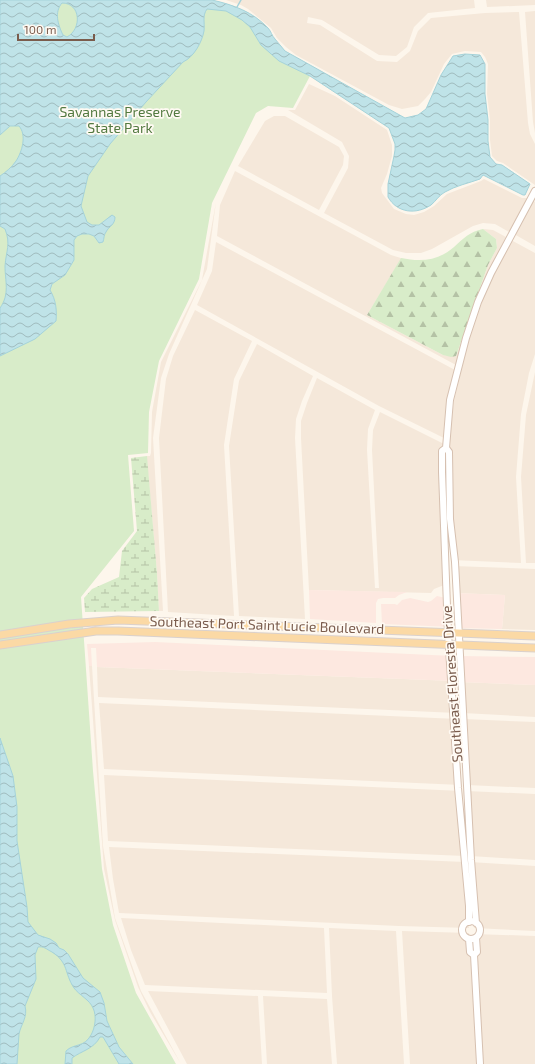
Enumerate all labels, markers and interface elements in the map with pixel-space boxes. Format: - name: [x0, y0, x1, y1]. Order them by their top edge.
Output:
- scale bar: [18, 16, 94, 42]
- text: 100 m: [24, 22, 56, 36]
- park label: Savannas Preserve State Park: [59, 103, 181, 136]
- street label: Southeast Floresta Drive: [438, 605, 465, 763]
- street label: Southeast Port Saint Lucie Boulevard: [149, 612, 385, 637]

